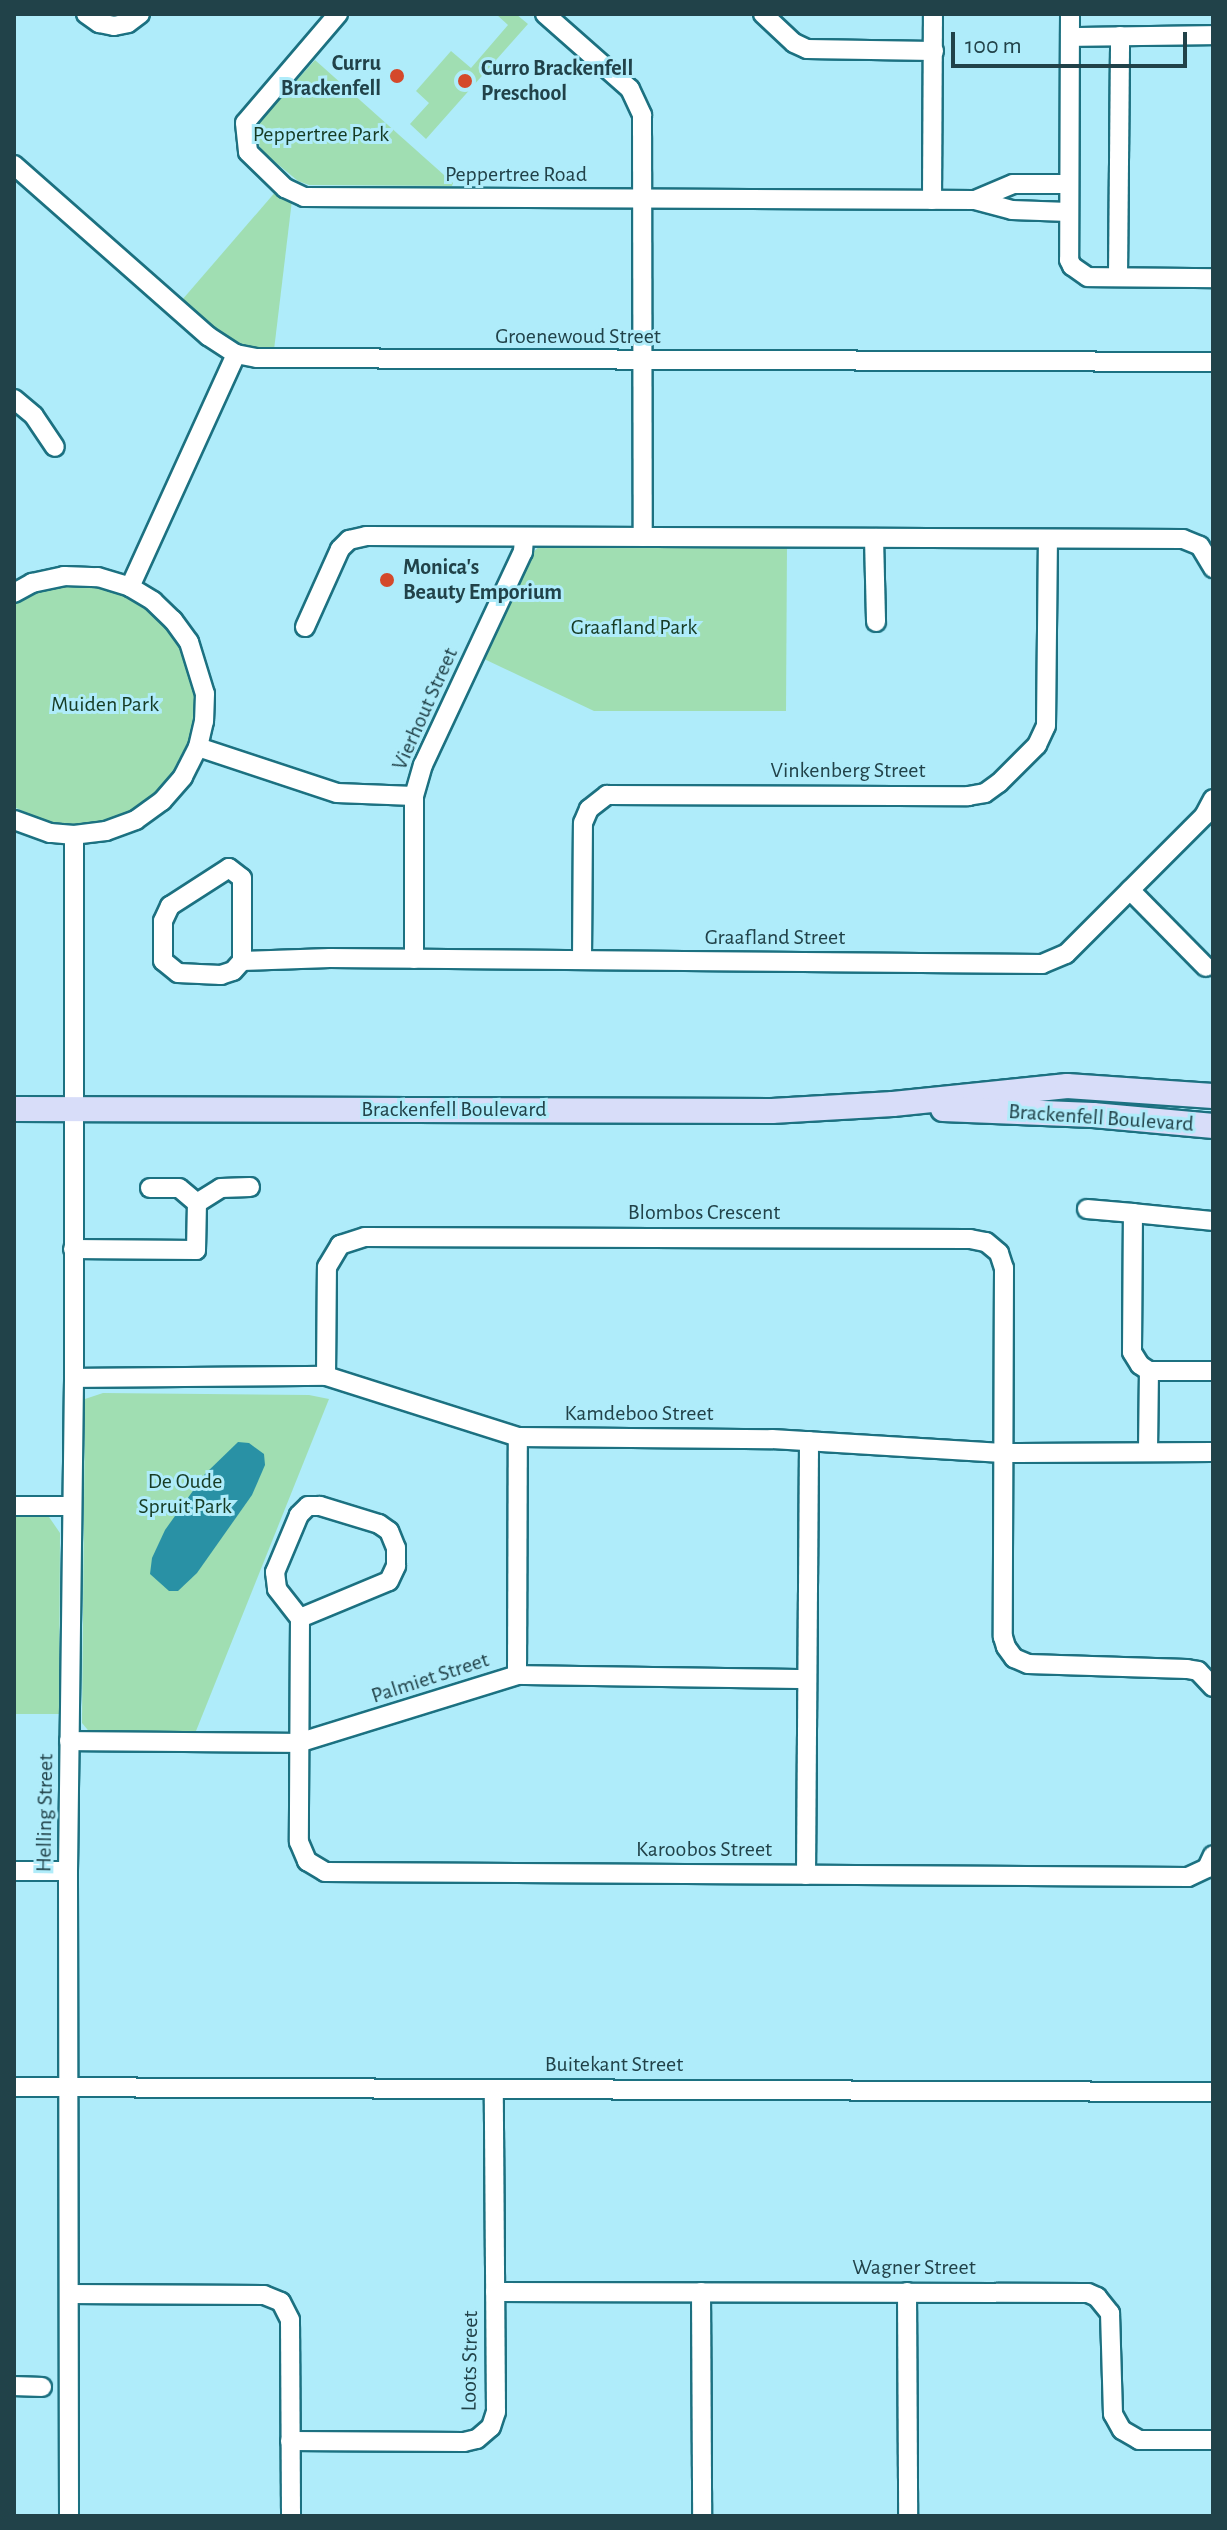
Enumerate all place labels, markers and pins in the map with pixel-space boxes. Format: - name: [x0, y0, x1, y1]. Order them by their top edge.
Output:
- place label: Curru Brackenfell: [281, 50, 381, 102]
- place label: Curro Brackenfell Preschool: [481, 55, 633, 106]
- marker: Curru Brackenfell: [388, 67, 406, 85]
- marker: Curro Brackenfell Preschool: [456, 72, 474, 90]
- place label: Monica's Beauty Emporium: [403, 554, 562, 606]
- marker: Monica's Beauty Emporium: [378, 571, 396, 589]

